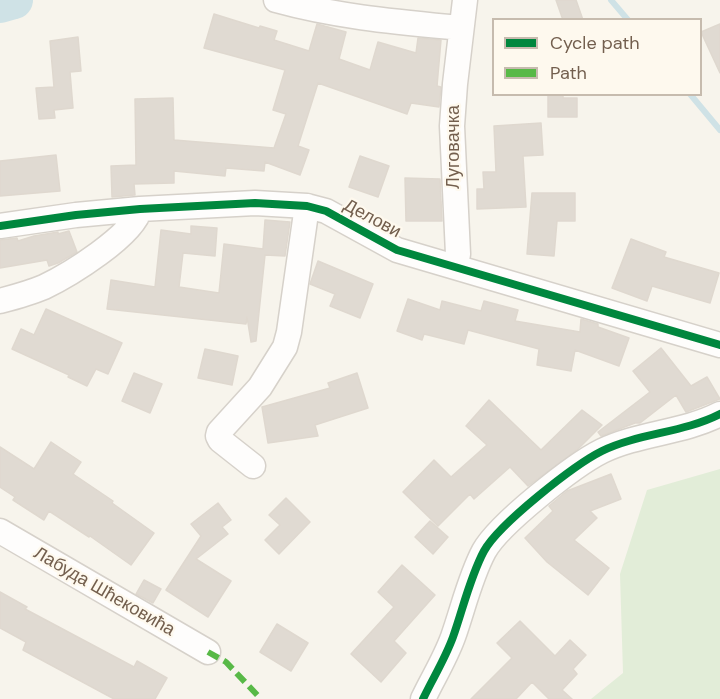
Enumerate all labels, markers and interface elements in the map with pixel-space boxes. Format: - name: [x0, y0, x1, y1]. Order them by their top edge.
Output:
- legend: [492, 18, 702, 96]
- text: Cycle path: [550, 31, 640, 55]
- text: Path: [550, 61, 587, 85]
- street label: Луговачка: [443, 105, 465, 189]
- street label: Делови: [340, 195, 404, 243]
- street label: Лабуда Шћековића: [29, 543, 179, 641]

